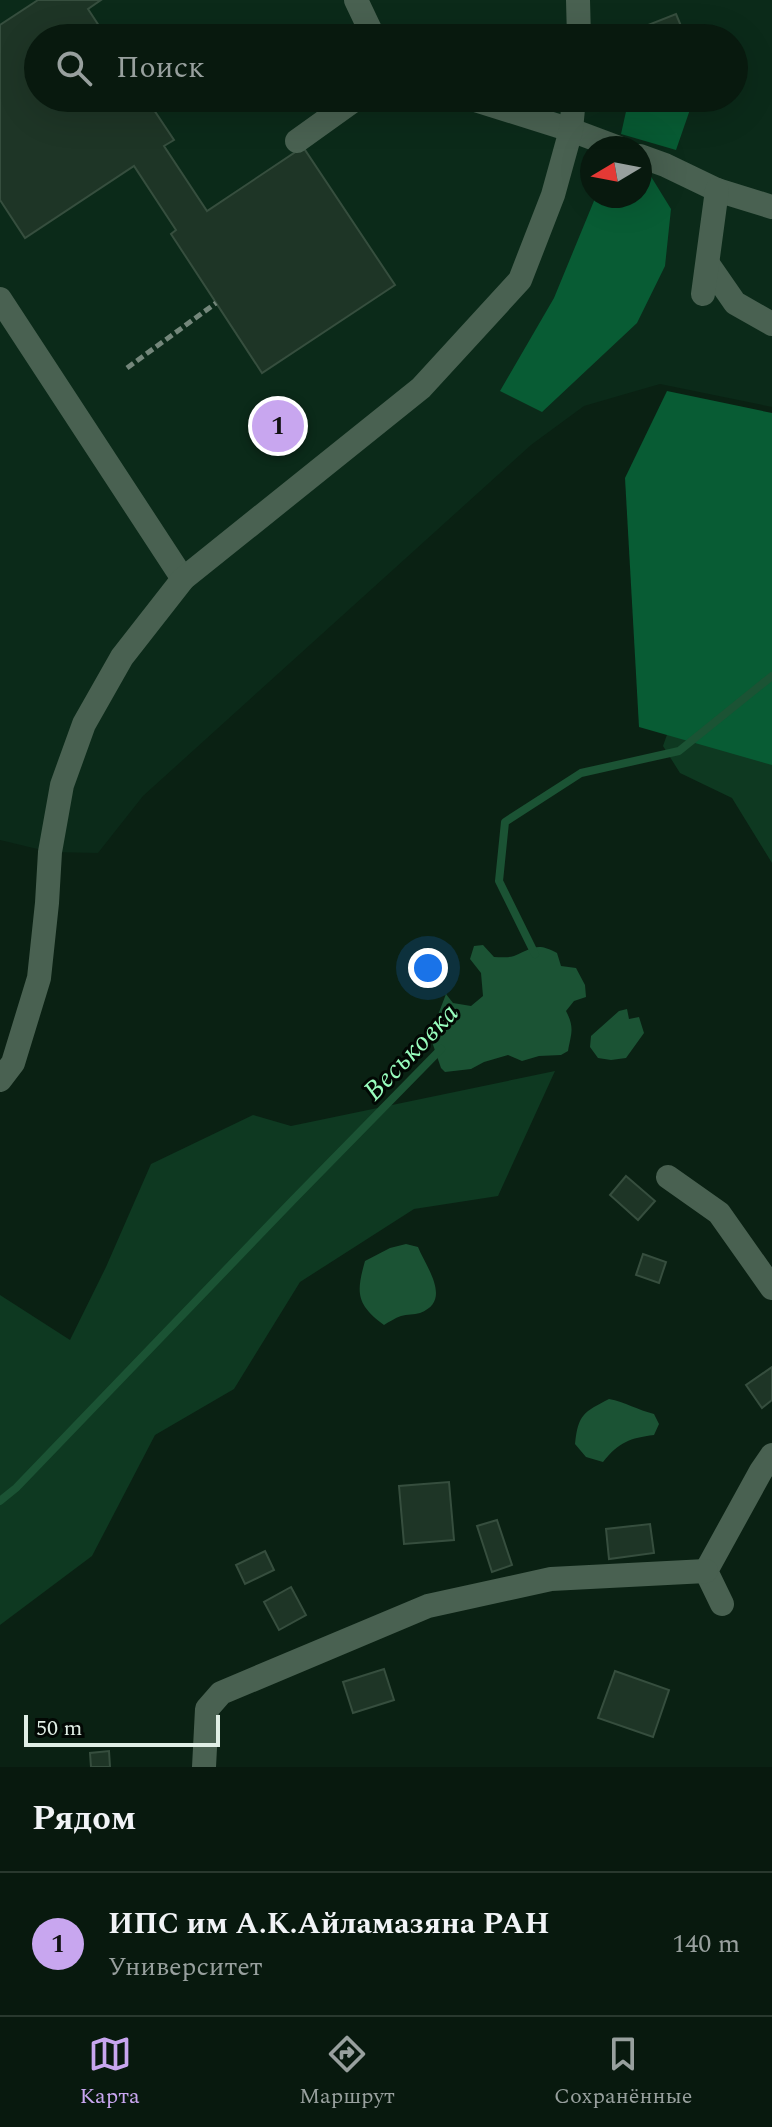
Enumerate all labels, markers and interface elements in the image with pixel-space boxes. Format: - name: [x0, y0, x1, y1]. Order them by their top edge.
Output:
- search box: [24, 24, 748, 112]
- text: Поиск: [116, 45, 205, 91]
- icon: search: [52, 46, 96, 90]
- north arrow: [580, 136, 652, 208]
- pin: 1: [252, 396, 304, 456]
- your location: [408, 948, 448, 988]
- water label: Веськовка: [353, 993, 469, 1111]
- scale bar: [24, 1711, 220, 1747]
- text: 50 m: [36, 1712, 82, 1745]
- text: Рядом: [32, 1793, 136, 1845]
- text: ИПС им А.К.Айламазяна РАН: [108, 1901, 550, 1947]
- text: 1: [51, 1924, 65, 1964]
- text: 140 m: [672, 1924, 740, 1964]
- text: Университет: [108, 1947, 263, 1987]
- tab: Карта: [80, 2032, 140, 2113]
- tab: Маршрут: [299, 2032, 395, 2113]
- tab: Сохранённые: [554, 2032, 692, 2113]

